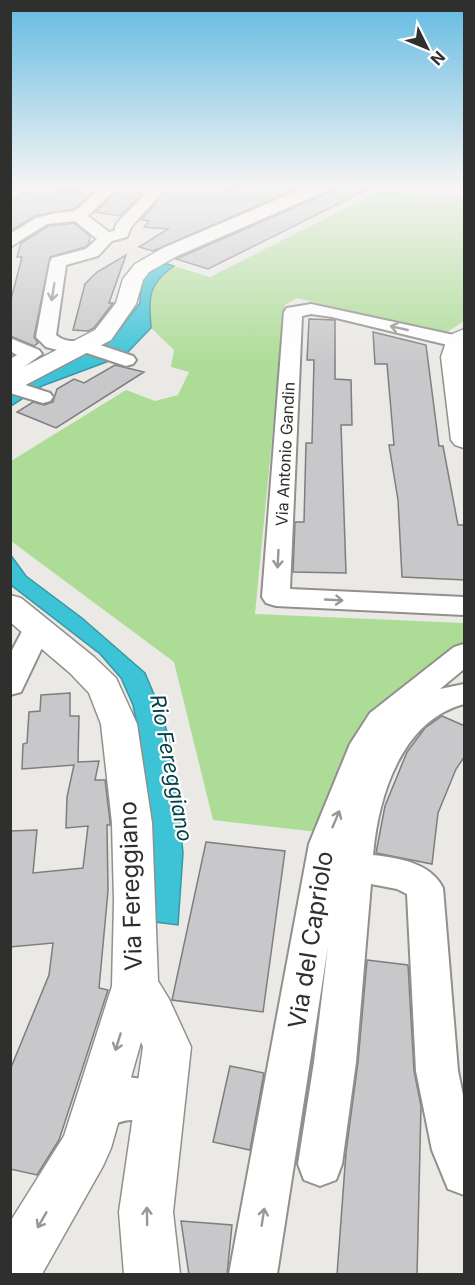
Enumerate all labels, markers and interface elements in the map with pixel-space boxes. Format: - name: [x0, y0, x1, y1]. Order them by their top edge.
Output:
- north arrow: [397, 18, 457, 78]
- text: N: [426, 47, 449, 70]
- one-way arrow: [47, 282, 58, 301]
- one-way arrow: [390, 322, 410, 333]
- street label: Via Antonio Gandin: [271, 381, 299, 527]
- one-way arrow: [273, 548, 284, 568]
- one-way arrow: [324, 594, 344, 605]
- water label: Rio Fereggiano: [145, 692, 198, 844]
- street label: Via Fereggiano: [113, 801, 148, 971]
- one-way arrow: [331, 811, 342, 829]
- street label: Via del Capriolo: [282, 849, 339, 1031]
- one-way arrow: [111, 1032, 122, 1051]
- one-way arrow: [142, 1207, 153, 1227]
- one-way arrow: [257, 1207, 268, 1227]
- one-way arrow: [35, 1211, 47, 1228]

